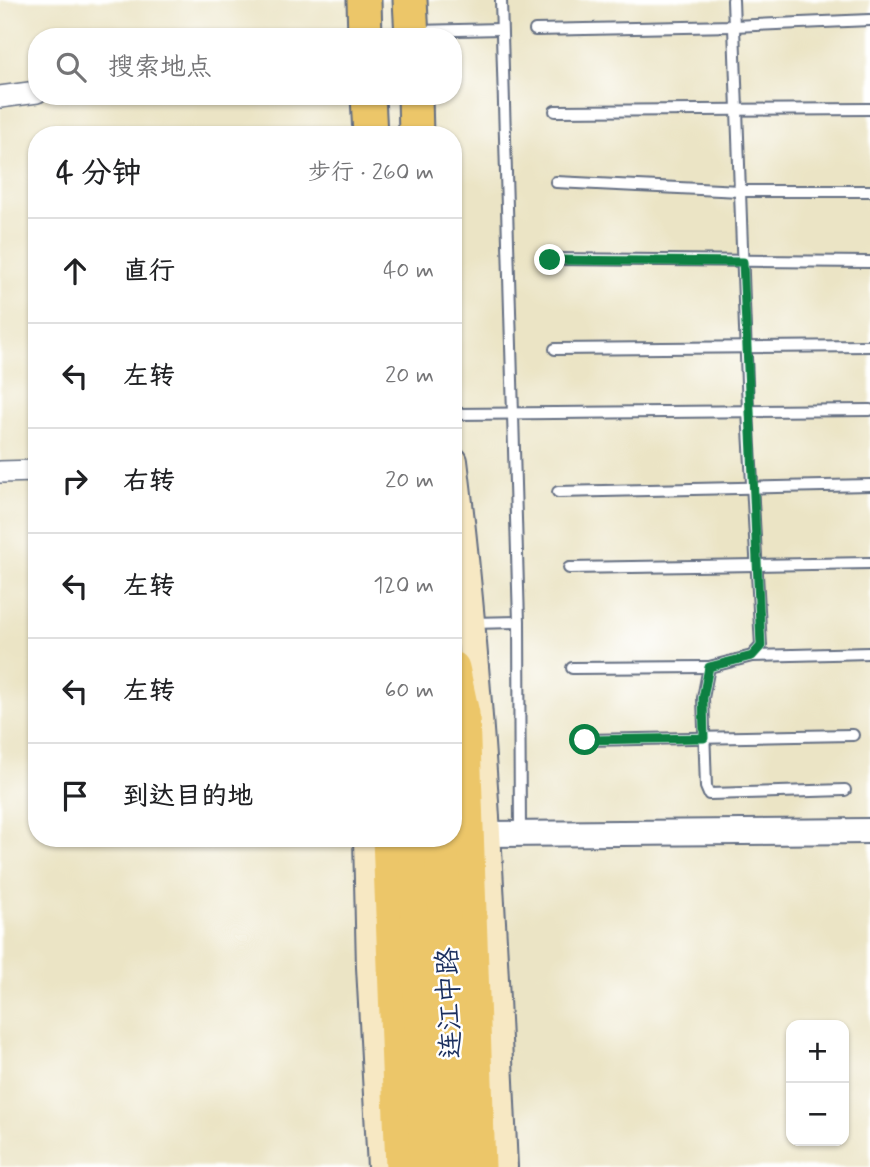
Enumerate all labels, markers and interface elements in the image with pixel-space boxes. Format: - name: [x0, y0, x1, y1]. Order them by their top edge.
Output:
- search box: [28, 28, 462, 105]
- icon: search: [52, 48, 90, 86]
- text: 搜索地点: [108, 51, 212, 85]
- text: 4 分钟: [56, 154, 142, 193]
- text: 步行 · 260 m: [308, 158, 434, 188]
- route end: [534, 244, 565, 275]
- icon: ahead: [56, 252, 94, 290]
- text: 直行: [123, 255, 175, 289]
- text: 40 m: [383, 256, 434, 286]
- icon: left: [56, 357, 94, 395]
- text: 左转: [123, 360, 175, 394]
- text: 20 m: [385, 361, 434, 391]
- icon: right: [56, 462, 94, 500]
- text: 右转: [123, 465, 175, 499]
- text: 20 m: [385, 466, 434, 496]
- icon: left: [56, 567, 94, 605]
- text: 左转: [123, 570, 175, 604]
- text: 120 m: [373, 571, 434, 601]
- icon: left: [56, 672, 94, 710]
- text: 左转: [123, 675, 175, 709]
- text: 60 m: [385, 676, 434, 706]
- route start: [569, 724, 600, 755]
- icon: arrive: [56, 777, 94, 815]
- text: 到达目的地: [123, 780, 253, 814]
- street label: 连江中路: [430, 946, 471, 1060]
- map controls: [786, 1020, 849, 1146]
- button: +: [786, 1020, 849, 1083]
- button: −: [786, 1083, 849, 1146]

